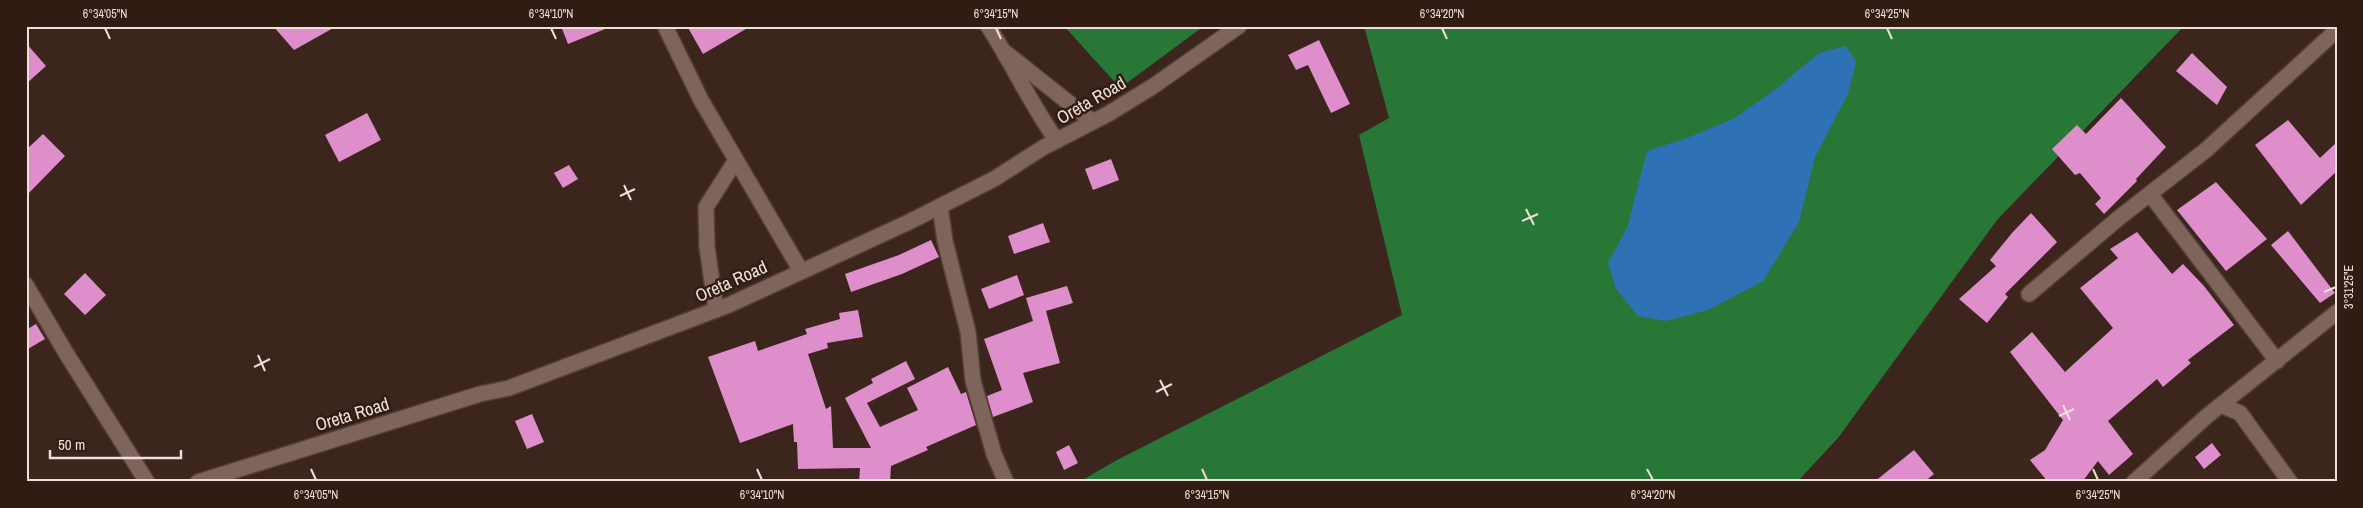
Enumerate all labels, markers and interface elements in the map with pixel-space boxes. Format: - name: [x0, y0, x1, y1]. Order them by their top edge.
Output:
- text: 6°34'05"N: [83, 6, 127, 22]
- text: 6°34'10"N: [529, 6, 573, 22]
- text: 6°34'15"N: [974, 6, 1018, 22]
- text: 6°34'20"N: [1420, 6, 1464, 22]
- text: 6°34'25"N: [1865, 6, 1909, 22]
- street label: Oreta Road: [1052, 70, 1130, 130]
- street label: Oreta Road: [691, 254, 771, 308]
- text: 3°31'25"E: [2341, 265, 2357, 309]
- street label: Oreta Road: [312, 391, 392, 437]
- scale bar: [50, 428, 181, 460]
- text: 50 m: [58, 434, 85, 455]
- text: 6°34'05"N: [294, 487, 338, 503]
- text: 6°34'10"N: [740, 487, 784, 503]
- text: 6°34'15"N: [1185, 487, 1229, 503]
- text: 6°34'20"N: [1631, 487, 1675, 503]
- text: 6°34'25"N: [2076, 487, 2120, 503]

